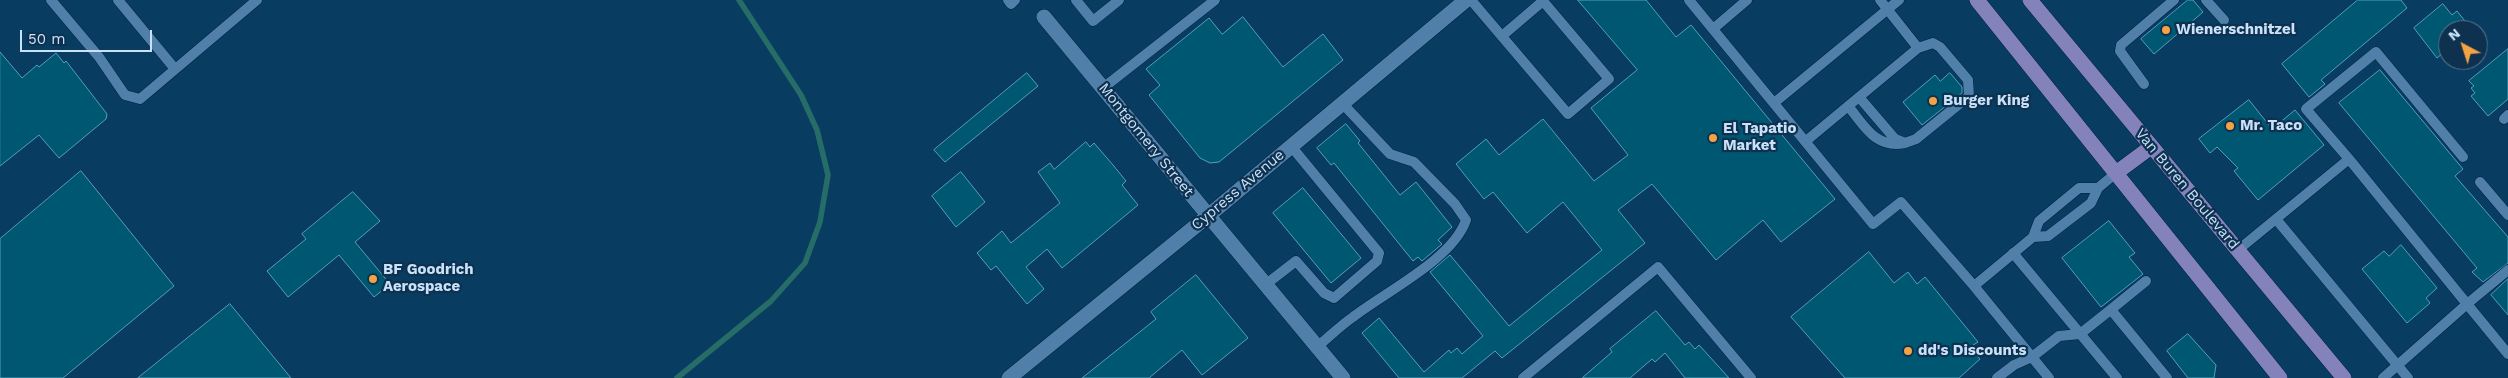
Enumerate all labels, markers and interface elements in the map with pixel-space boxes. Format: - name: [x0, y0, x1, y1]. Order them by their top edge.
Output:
- scale bar: [22, 20, 155, 52]
- north arrow: [2438, 20, 2488, 70]
- place label: Wienerschnitzel: [2176, 21, 2296, 39]
- marker: Wienerschnitzel: [2160, 24, 2172, 36]
- text: N: [2445, 25, 2463, 44]
- text: 50 m: [28, 30, 65, 48]
- street label: Montgomery Street: [1095, 79, 1197, 201]
- place label: Burger King: [1943, 92, 2029, 110]
- marker: Burger King: [1927, 95, 1939, 107]
- place label: Mr. Taco: [2240, 117, 2302, 135]
- place label: El Tapatio Market: [1723, 120, 1796, 155]
- marker: Mr. Taco: [2224, 120, 2236, 132]
- street label: Van Buren Boulevard: [2131, 125, 2243, 253]
- marker: El Tapatio Market: [1707, 132, 1719, 144]
- street label: Cypress Avenue: [1188, 146, 1288, 234]
- place label: BF Goodrich Aerospace: [383, 261, 474, 296]
- marker: BF Goodrich Aerospace: [367, 273, 379, 285]
- place label: dd's Discounts: [1918, 342, 2026, 360]
- marker: dd's Discounts: [1902, 345, 1914, 357]

